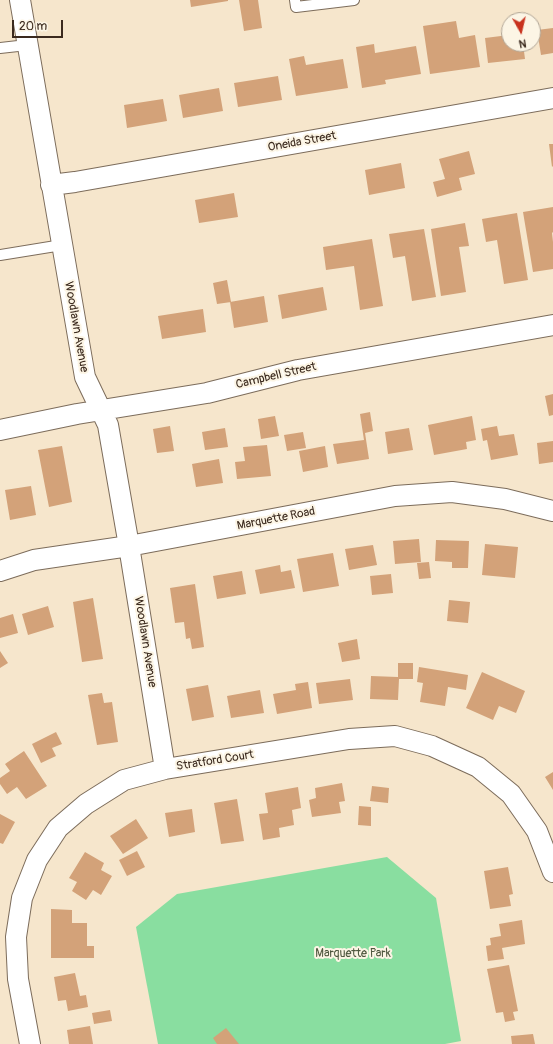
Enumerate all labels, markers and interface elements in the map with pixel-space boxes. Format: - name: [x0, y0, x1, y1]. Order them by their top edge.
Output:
- scale bar: [14, 12, 65, 38]
- north arrow: [501, 12, 541, 52]
- text: 20 m: [19, 19, 47, 34]
- text: N: [518, 36, 527, 50]
- street label: Oneida Street: [267, 129, 337, 155]
- street label: Woodlawn Avenue: [61, 281, 91, 373]
- street label: Campbell Street: [234, 360, 318, 392]
- street label: Marquette Road: [236, 504, 316, 534]
- street label: Woodlawn Avenue: [131, 596, 159, 688]
- street label: Stratford Court: [175, 748, 255, 774]
- park label: Marquette Park: [315, 947, 391, 961]

